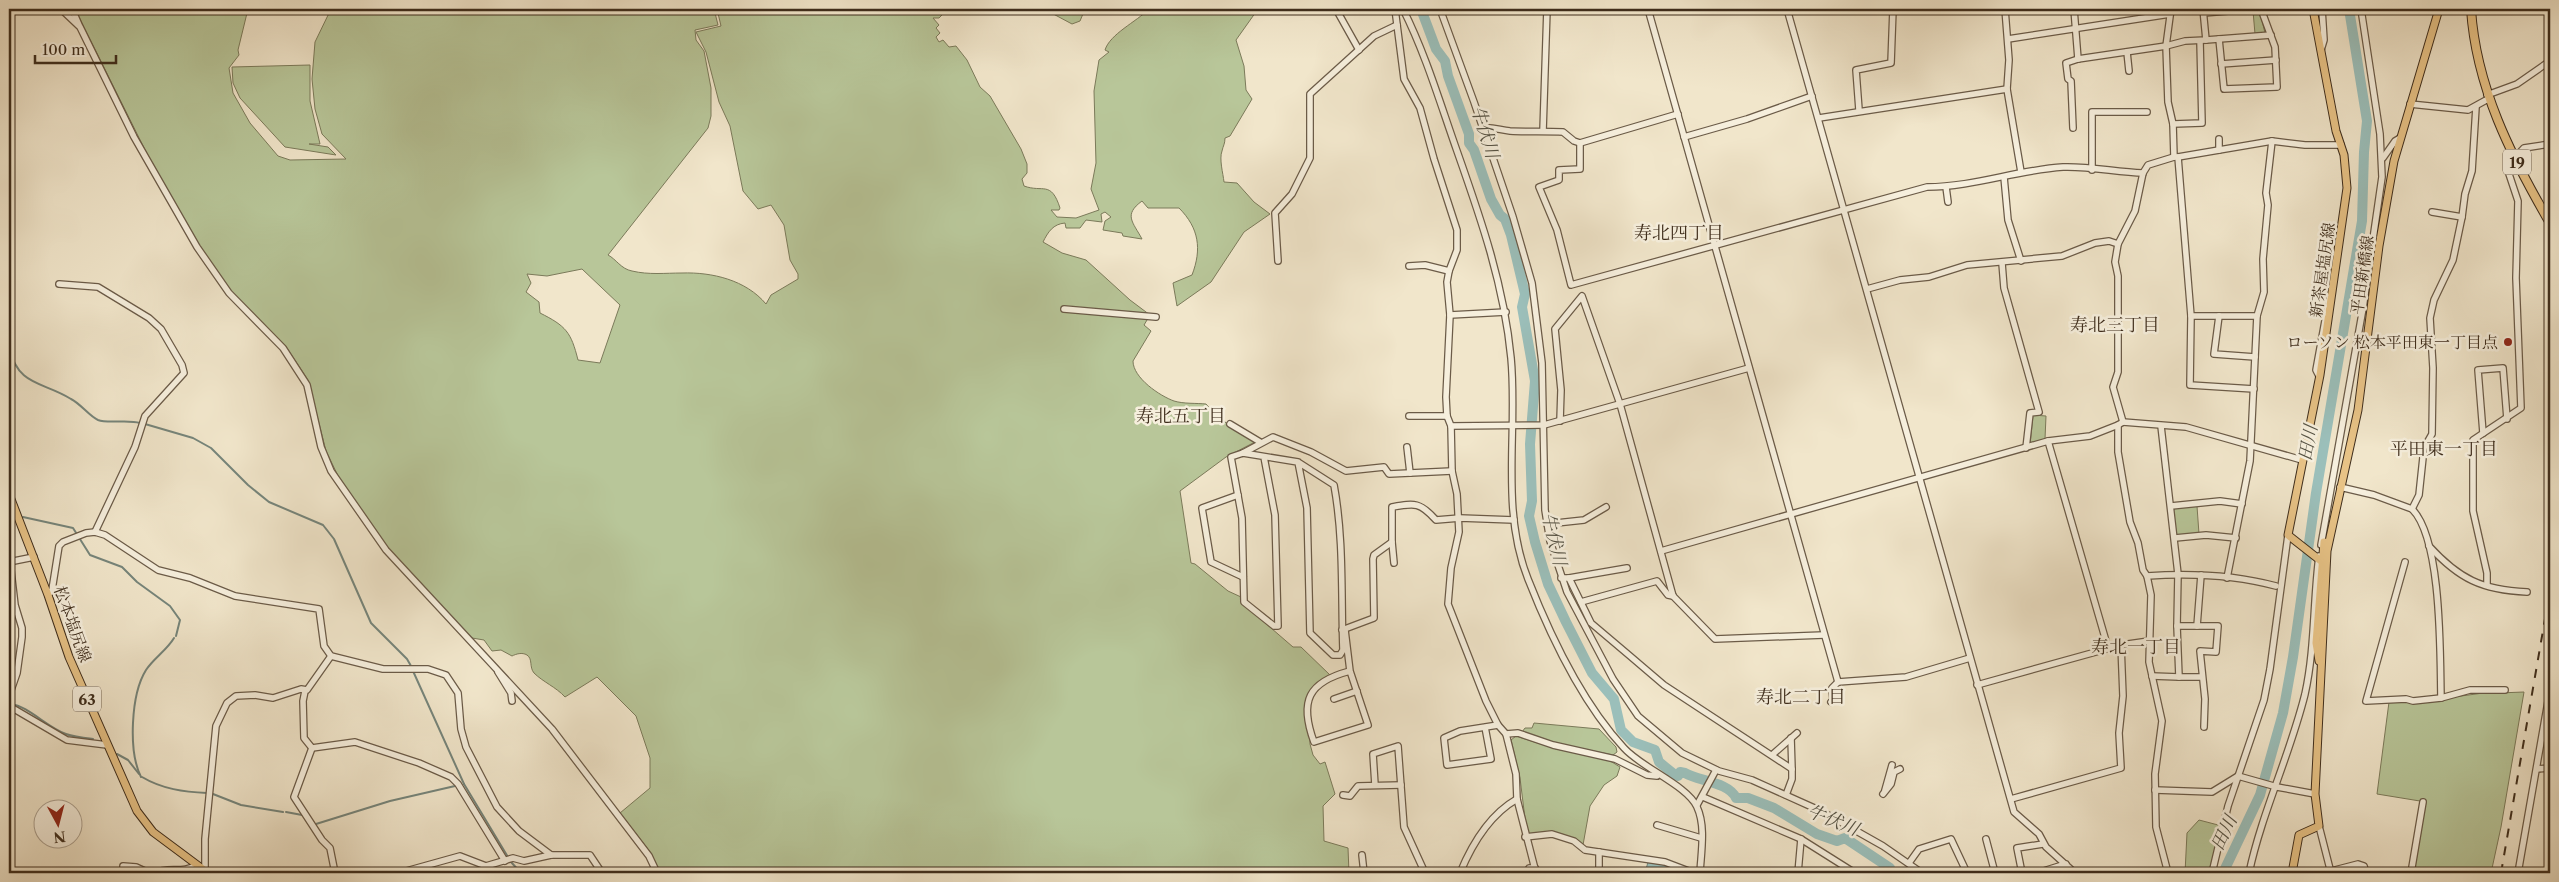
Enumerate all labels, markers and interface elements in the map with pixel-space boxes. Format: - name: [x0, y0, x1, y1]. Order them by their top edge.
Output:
- scale bar: [35, 32, 116, 64]
- text: 100 m: [42, 40, 85, 59]
- water label: 牛伏川: [1467, 103, 1504, 163]
- road number: 19: [2503, 150, 2531, 174]
- street label: 新茶屋塩尻線: [2305, 221, 2339, 319]
- district label: 寿北四丁目: [1634, 222, 1724, 244]
- street label: 平田新橋線: [2347, 234, 2377, 316]
- district label: 寿北三丁目: [2070, 314, 2160, 336]
- place label: ローソン 松本平田東一丁目点: [2286, 332, 2498, 352]
- marker: ローソン 松本平田東一丁目点: [2502, 336, 2514, 348]
- district label: 寿北五丁目: [1136, 405, 1226, 427]
- water label: 田川: [2294, 421, 2322, 463]
- district label: 平田東一丁目: [2390, 438, 2498, 460]
- water label: 牛伏川: [1537, 510, 1571, 570]
- street label: 松本塩尻線: [50, 583, 96, 665]
- district label: 寿北一丁目: [2091, 636, 2181, 658]
- road number: 63: [73, 686, 101, 712]
- district label: 寿北二丁目: [1756, 686, 1846, 708]
- north arrow: [32, 800, 82, 850]
- water label: 牛伏川: [1804, 800, 1864, 841]
- water label: 田川: [2206, 810, 2242, 854]
- text: N: [52, 827, 67, 847]

